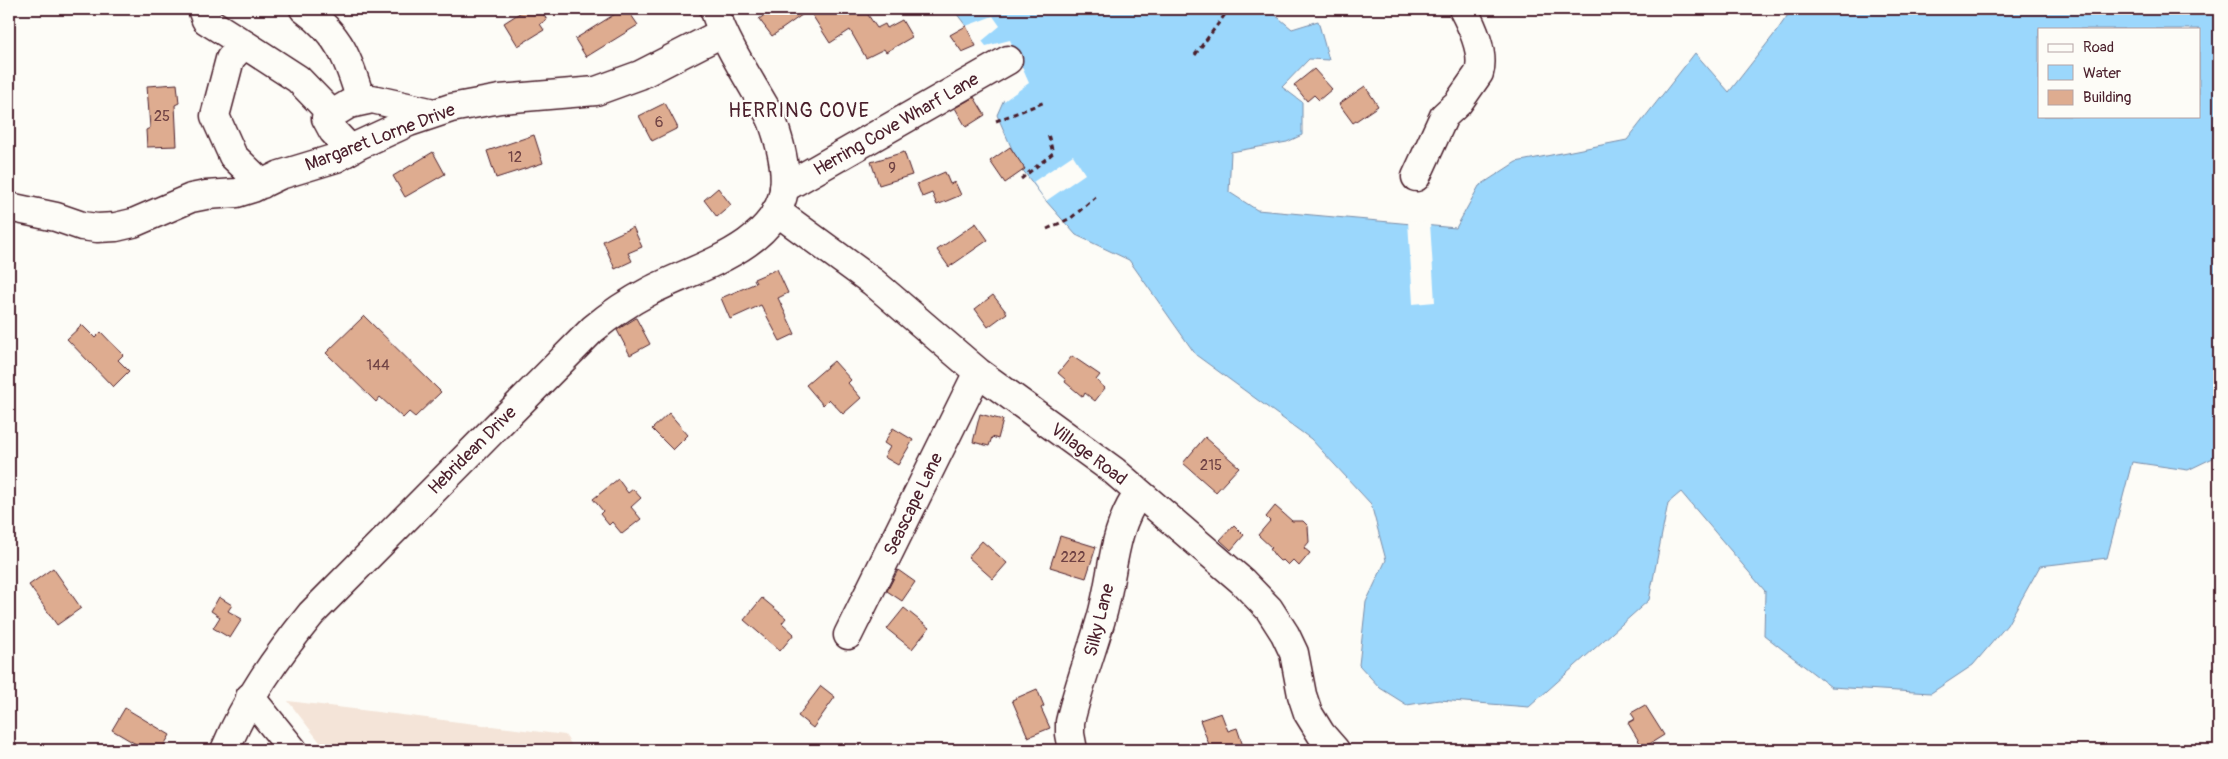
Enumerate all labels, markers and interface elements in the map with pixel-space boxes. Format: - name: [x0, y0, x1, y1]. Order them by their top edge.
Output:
- legend: [2038, 28, 2200, 118]
- text: Road: [2083, 38, 2114, 57]
- text: Water: [2083, 64, 2122, 83]
- street label: Herring Cove Wharf Lane: [809, 68, 983, 181]
- text: Building: [2083, 88, 2131, 107]
- street label: Margaret Lorne Drive: [302, 98, 459, 177]
- district label: HERRING COVE: [728, 98, 870, 123]
- house number: 25: [154, 107, 170, 126]
- house number: 6: [655, 113, 663, 132]
- house number: 12: [508, 148, 522, 167]
- house number: 9: [888, 159, 896, 178]
- house number: 144: [366, 356, 390, 375]
- street label: Hebridean Drive: [423, 401, 522, 500]
- street label: Village Road: [1046, 418, 1132, 491]
- street label: Seascape Lane: [879, 449, 948, 559]
- house number: 215: [1200, 456, 1222, 475]
- house number: 222: [1060, 548, 1086, 567]
- street label: Silky Lane: [1079, 581, 1120, 659]

